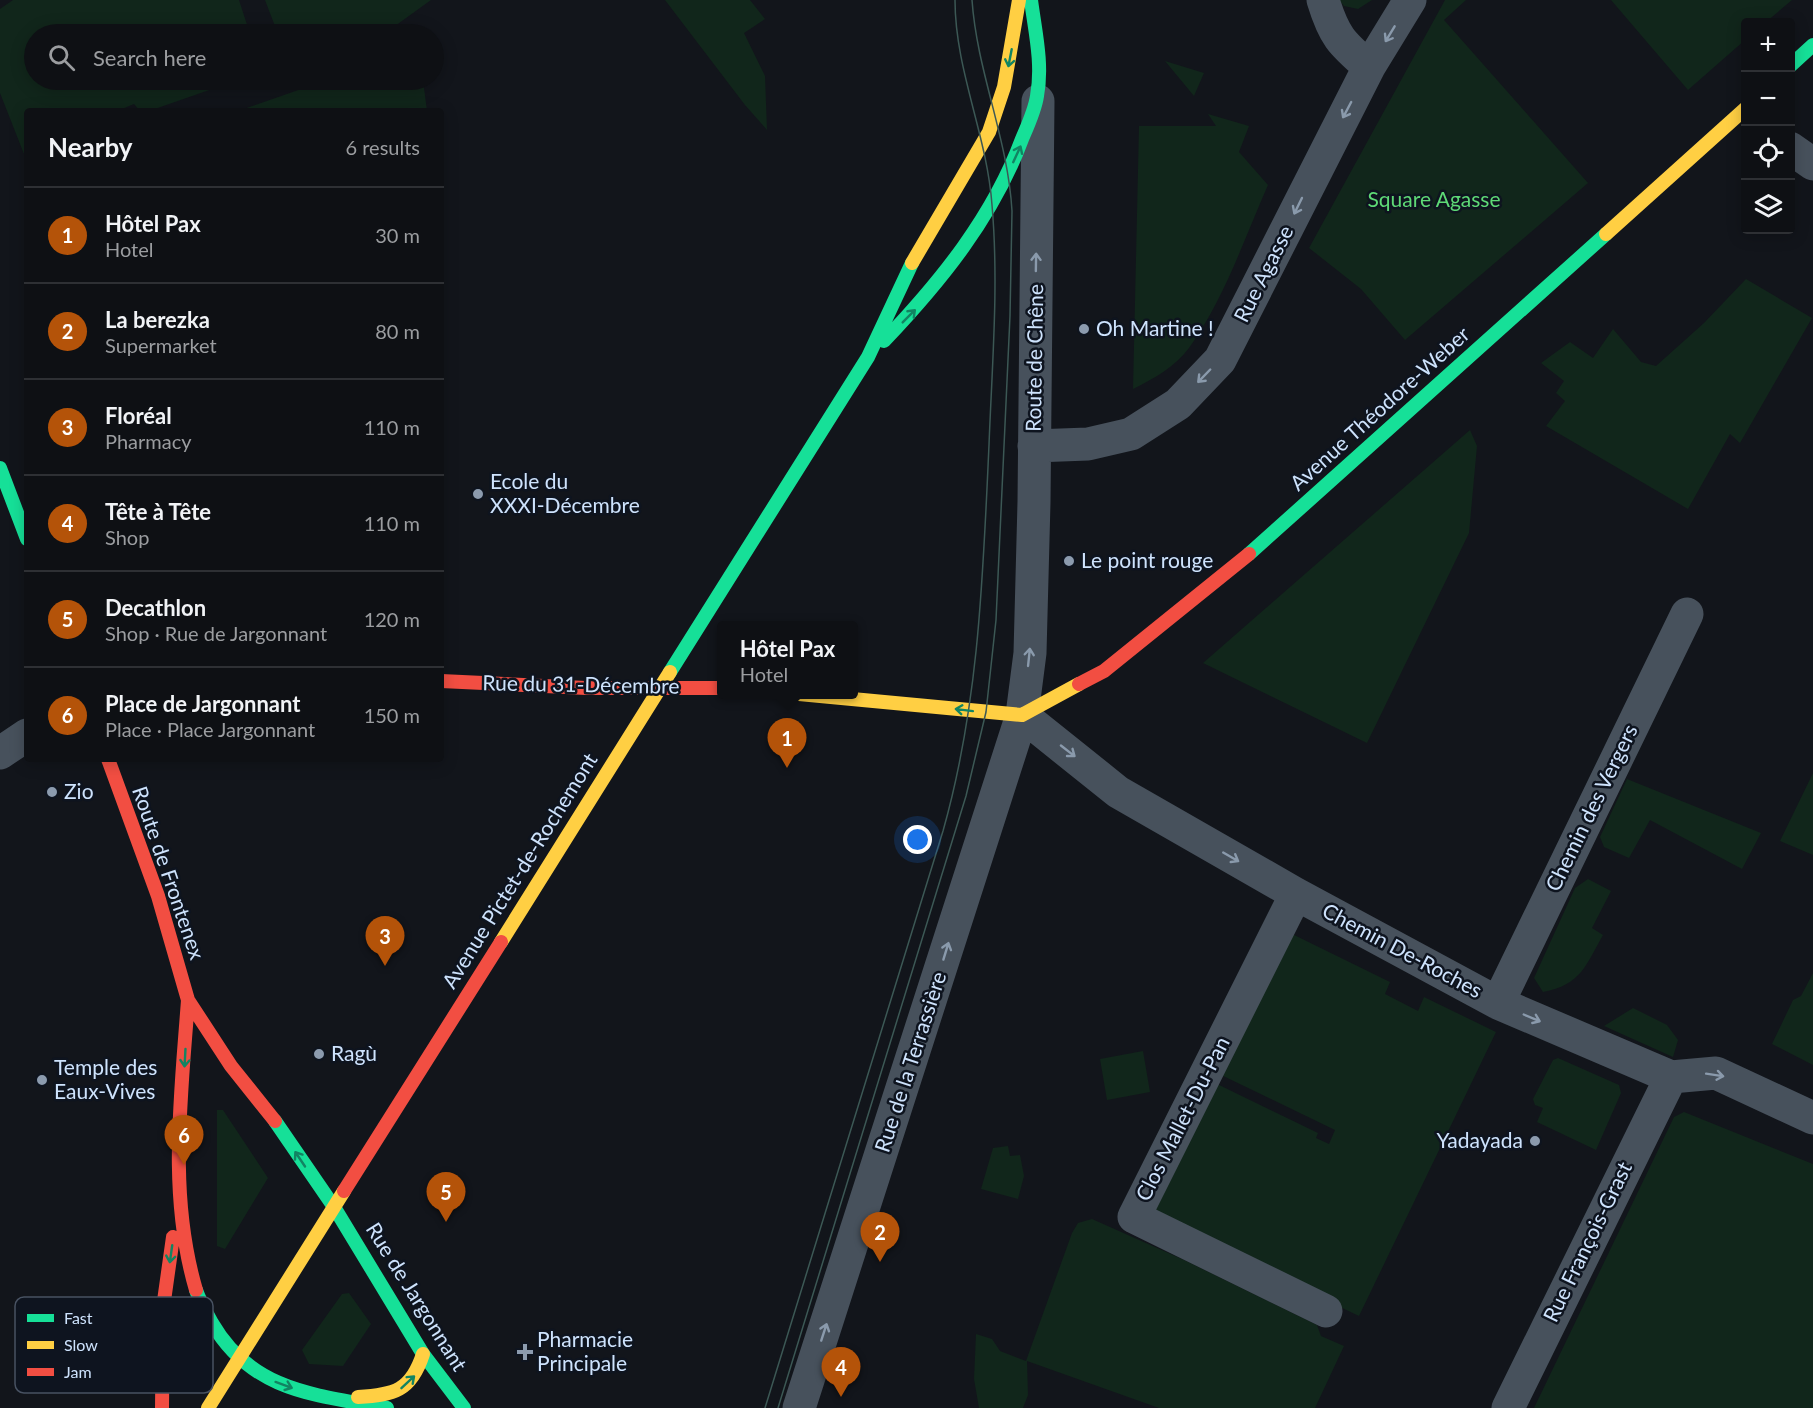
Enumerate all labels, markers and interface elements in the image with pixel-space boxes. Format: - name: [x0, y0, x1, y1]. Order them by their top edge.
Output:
- map controls: [1741, 18, 1795, 234]
- button: +: [1741, 18, 1795, 72]
- search box: [24, 24, 444, 90]
- one-way arrow: [1383, 25, 1395, 42]
- icon: search: [45, 41, 78, 74]
- text: Search here: [93, 44, 206, 71]
- one-way arrow: [1004, 47, 1015, 67]
- button: −: [1741, 72, 1795, 126]
- one-way arrow: [1340, 101, 1352, 119]
- button: locate: [1741, 126, 1795, 180]
- text: Nearby: [48, 131, 133, 163]
- text: 6 results: [345, 135, 420, 159]
- one-way arrow: [1011, 146, 1023, 164]
- button: layers: [1741, 180, 1795, 234]
- park label: Square Agasse: [1367, 186, 1501, 211]
- one-way arrow: [1292, 197, 1304, 215]
- text: Hôtel Pax: [105, 210, 201, 237]
- street label: Rue Agasse: [1228, 221, 1298, 326]
- text: 1: [62, 223, 73, 247]
- text: 30 m: [375, 223, 420, 247]
- text: Hotel: [105, 237, 154, 261]
- one-way arrow: [1030, 252, 1042, 272]
- street label: Route de Chêne: [1020, 284, 1047, 432]
- text: La berezka: [105, 306, 210, 333]
- one-way arrow: [902, 308, 917, 323]
- place label: Oh Martine !: [1096, 315, 1214, 340]
- text: 2: [62, 319, 73, 343]
- text: 80 m: [375, 319, 420, 343]
- street label: Avenue Théodore-Weber: [1284, 320, 1474, 495]
- marker: Oh Martine !: [1077, 322, 1091, 336]
- text: Supermarket: [105, 333, 217, 357]
- one-way arrow: [1197, 369, 1212, 384]
- text: Floréal: [105, 402, 172, 429]
- text: 3: [62, 415, 73, 439]
- text: 110 m: [364, 415, 420, 439]
- text: Pharmacy: [105, 429, 192, 453]
- place label: Ecole du XXXI-Décembre: [490, 468, 640, 517]
- marker: Ecole du XXXI-Décembre: [471, 487, 485, 501]
- text: Tête à Tête: [105, 498, 211, 525]
- text: 4: [62, 511, 73, 535]
- text: 110 m: [364, 511, 420, 535]
- text: Shop: [105, 525, 149, 549]
- place label: Le point rouge: [1081, 547, 1213, 572]
- marker: Le point rouge: [1062, 554, 1076, 568]
- text: Decathlon: [105, 594, 206, 621]
- text: 5: [62, 607, 73, 631]
- text: 120 m: [364, 607, 420, 631]
- text: Shop · Rue de Jargonnant: [105, 621, 327, 645]
- popup: [717, 621, 858, 699]
- text: Hôtel Pax: [740, 635, 835, 662]
- one-way arrow: [1024, 647, 1035, 667]
- text: Hotel: [740, 662, 788, 686]
- street label: Rue du 31-Décembre: [482, 669, 680, 698]
- text: Place de Jargonnant: [105, 690, 300, 717]
- text: 6: [62, 703, 73, 727]
- text: 150 m: [364, 703, 420, 727]
- one-way arrow: [954, 704, 974, 715]
- text: Place · Place Jargonnant: [105, 717, 315, 741]
- pin: 1: [768, 718, 806, 768]
- street label: Chemin des Vergers: [1539, 720, 1642, 895]
- one-way arrow: [1059, 745, 1075, 758]
- street label: Avenue Pictet-de-Rochemont: [436, 748, 602, 992]
- place label: Zio: [64, 778, 94, 803]
- street label: Route de Frontenex: [128, 783, 211, 963]
- marker: Zio: [45, 785, 59, 799]
- your location: [903, 825, 932, 854]
- one-way arrow: [1222, 851, 1239, 863]
- street label: Chemin De-Roches: [1319, 897, 1487, 1002]
- pin: 3: [366, 916, 404, 966]
- one-way arrow: [941, 942, 952, 961]
- street label: Rue de la Terrassière: [869, 968, 951, 1155]
- one-way arrow: [1523, 1013, 1541, 1024]
- street label: Clos Mallet-Du-Pan: [1129, 1032, 1234, 1205]
- place label: Ragù: [331, 1040, 377, 1065]
- marker: Ragù: [312, 1047, 326, 1061]
- one-way arrow: [179, 1048, 190, 1068]
- place label: Temple des Eaux-Vives: [54, 1054, 157, 1103]
- one-way arrow: [1705, 1070, 1724, 1081]
- marker: Temple des Eaux-Vives: [35, 1073, 49, 1087]
- pin: 6: [164, 1116, 204, 1165]
- place label: Yadayada: [1437, 1127, 1523, 1152]
- marker: Yadayada: [1528, 1134, 1542, 1148]
- one-way arrow: [294, 1151, 306, 1168]
- street label: Rue François-Grast: [1537, 1157, 1636, 1325]
- pin: 5: [426, 1172, 466, 1222]
- pin: 2: [860, 1212, 900, 1262]
- street label: Rue de Jargonnant: [362, 1217, 473, 1375]
- one-way arrow: [165, 1244, 176, 1264]
- legend: [15, 1297, 213, 1393]
- text: Fast: [64, 1308, 93, 1327]
- one-way arrow: [819, 1323, 830, 1342]
- place label: Pharmacie Principale: [537, 1326, 633, 1375]
- text: Slow: [64, 1335, 98, 1354]
- marker: Pharmacie Principale: [518, 1345, 532, 1359]
- pin: 4: [822, 1348, 860, 1397]
- text: Jam: [64, 1362, 92, 1381]
- one-way arrow: [400, 1375, 415, 1389]
- one-way arrow: [275, 1381, 293, 1392]

